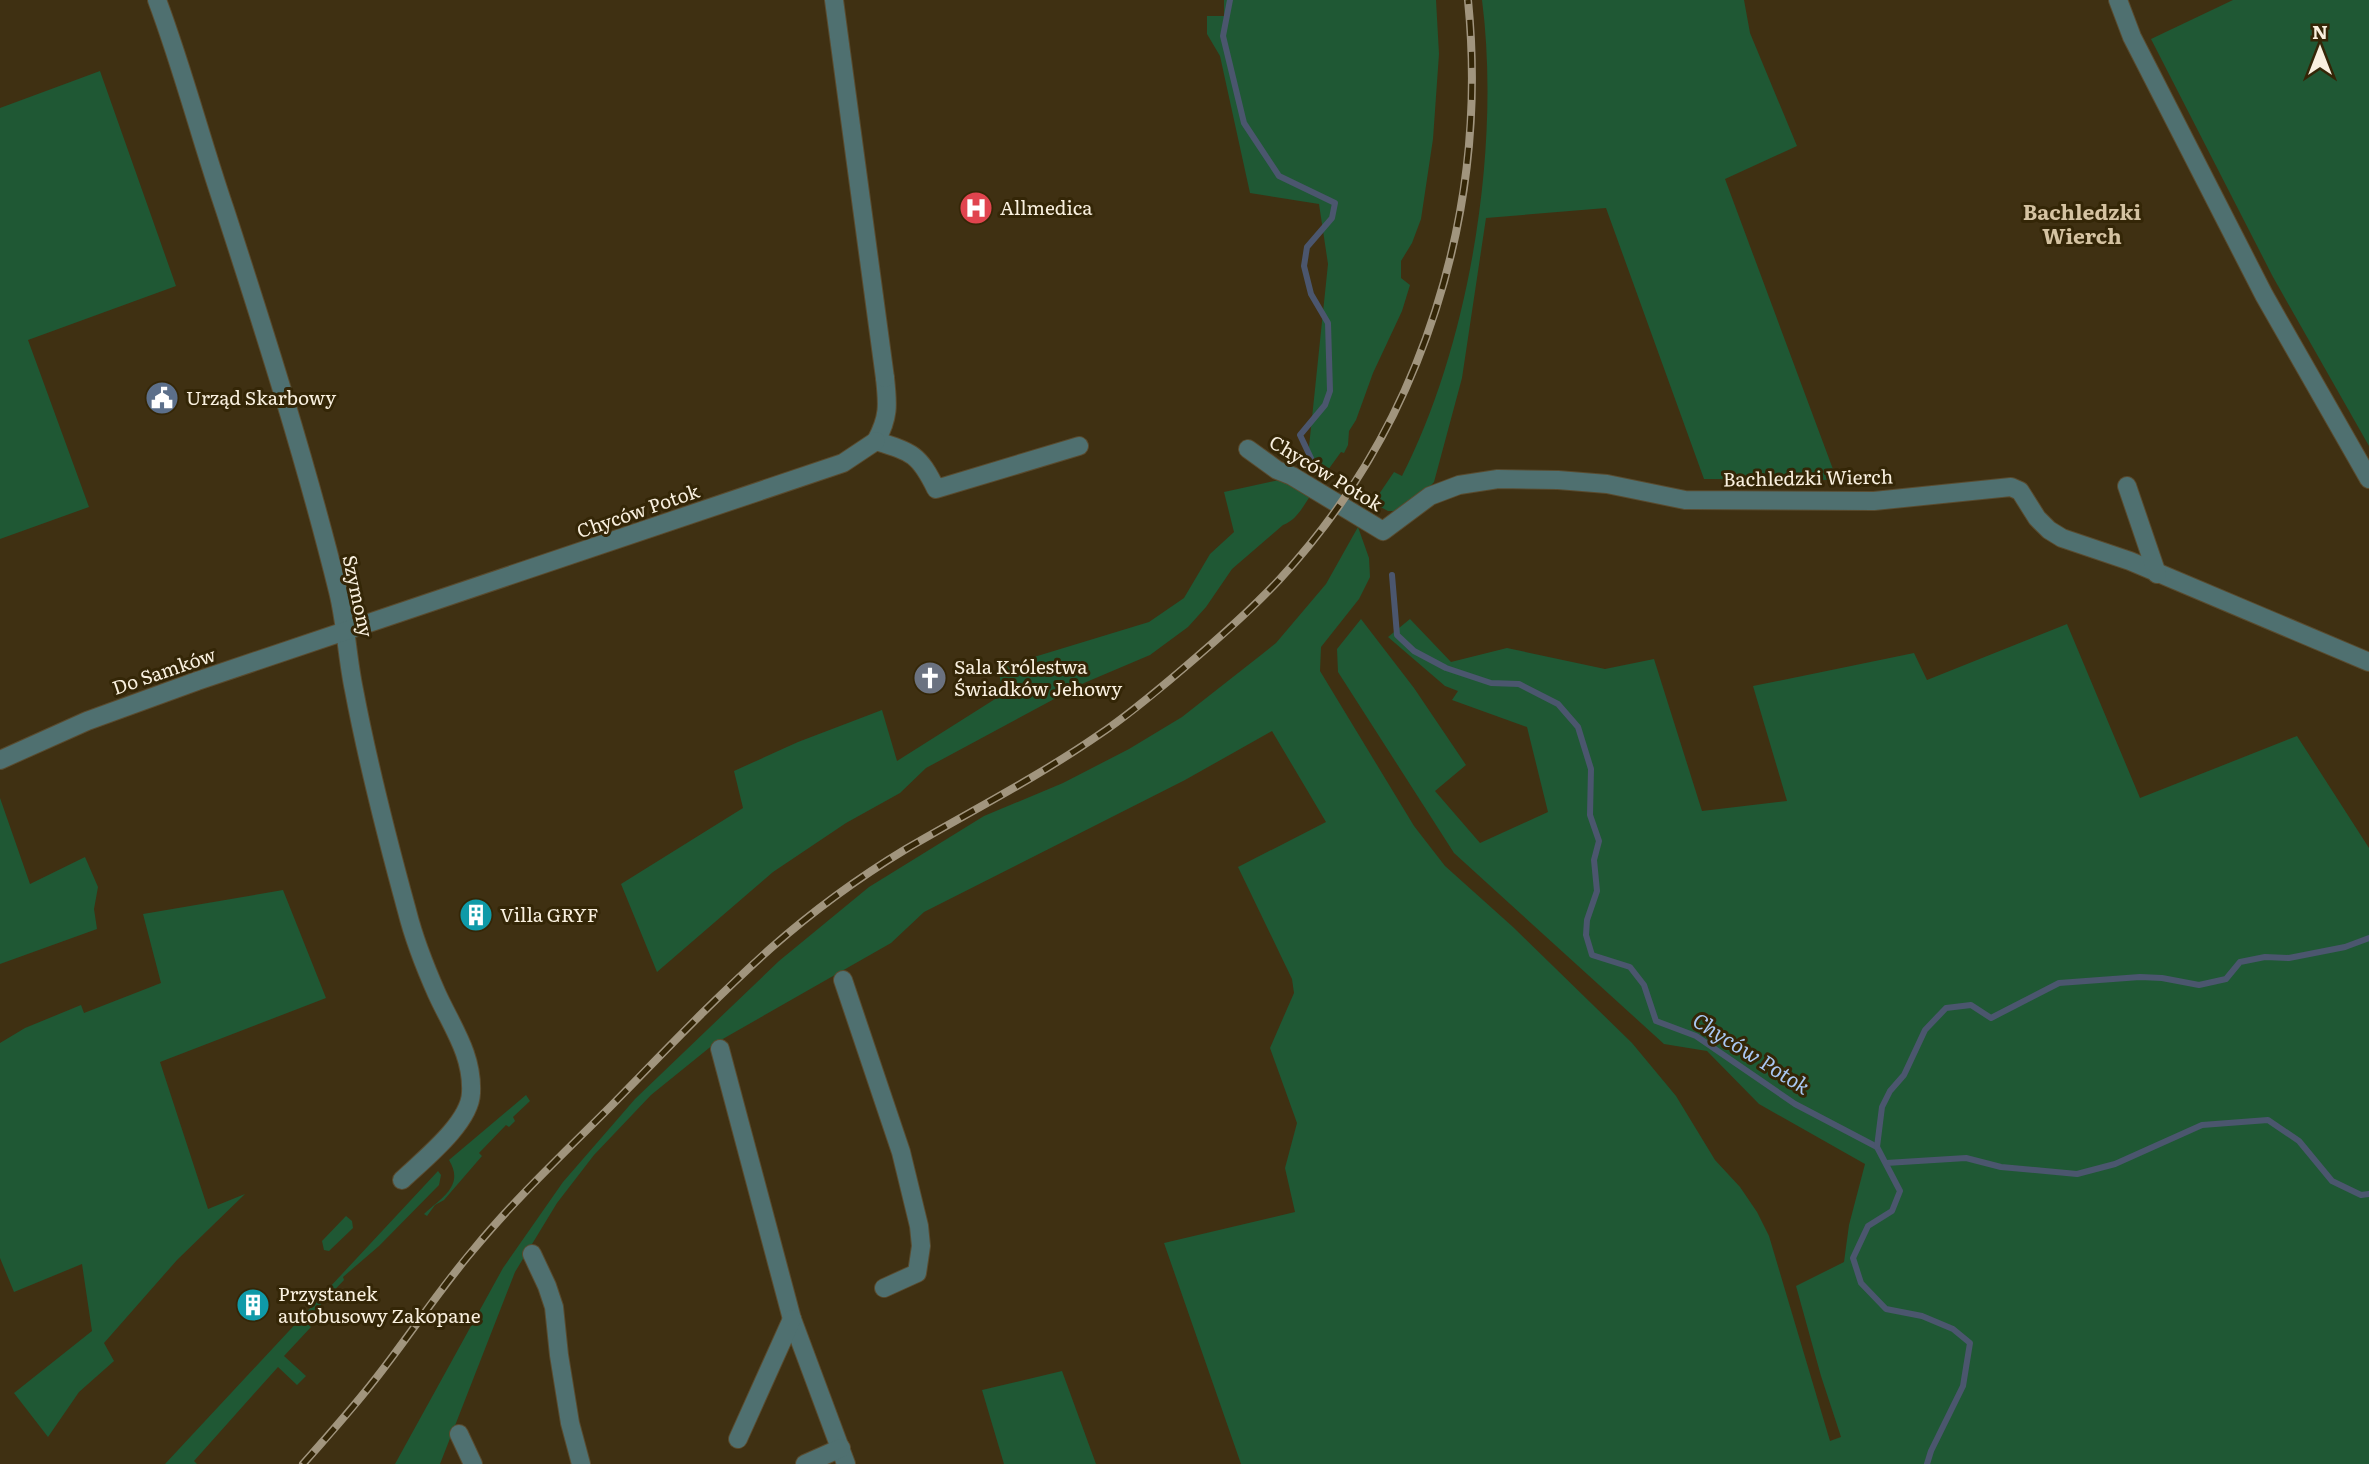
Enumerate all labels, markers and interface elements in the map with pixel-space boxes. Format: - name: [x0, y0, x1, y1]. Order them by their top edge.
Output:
- north arrow: [2285, 14, 2355, 84]
- text: N: [2312, 17, 2328, 45]
- hospital icon: Allmedica: [957, 189, 995, 227]
- place label: Allmedica: [1000, 193, 1093, 221]
- district label: Bachledzki Wierch: [2023, 195, 2142, 250]
- public building icon: Urząd Skarbowy: [143, 379, 181, 417]
- place label: Urząd Skarbowy: [186, 383, 336, 411]
- street label: Chyców Potok: [1265, 427, 1389, 517]
- street label: Bachledzki Wierch: [1723, 462, 1893, 492]
- street label: Chyców Potok: [573, 476, 703, 544]
- street label: Szymony: [337, 552, 381, 639]
- street label: Do Samków: [108, 639, 220, 701]
- place label: Sala Królestwa Świadków Jehowy: [954, 652, 1122, 702]
- church icon: Sala Królestwa Świadków Jehowy: [911, 659, 949, 697]
- building icon: Villa GRYF: [457, 896, 495, 934]
- place label: Villa GRYF: [500, 900, 598, 928]
- water label: Chyców Potok: [1688, 1003, 1817, 1101]
- place label: Przystanek autobusowy Zakopane: [278, 1279, 481, 1329]
- building icon: Przystanek autobusowy Zakopane: [234, 1286, 272, 1324]

